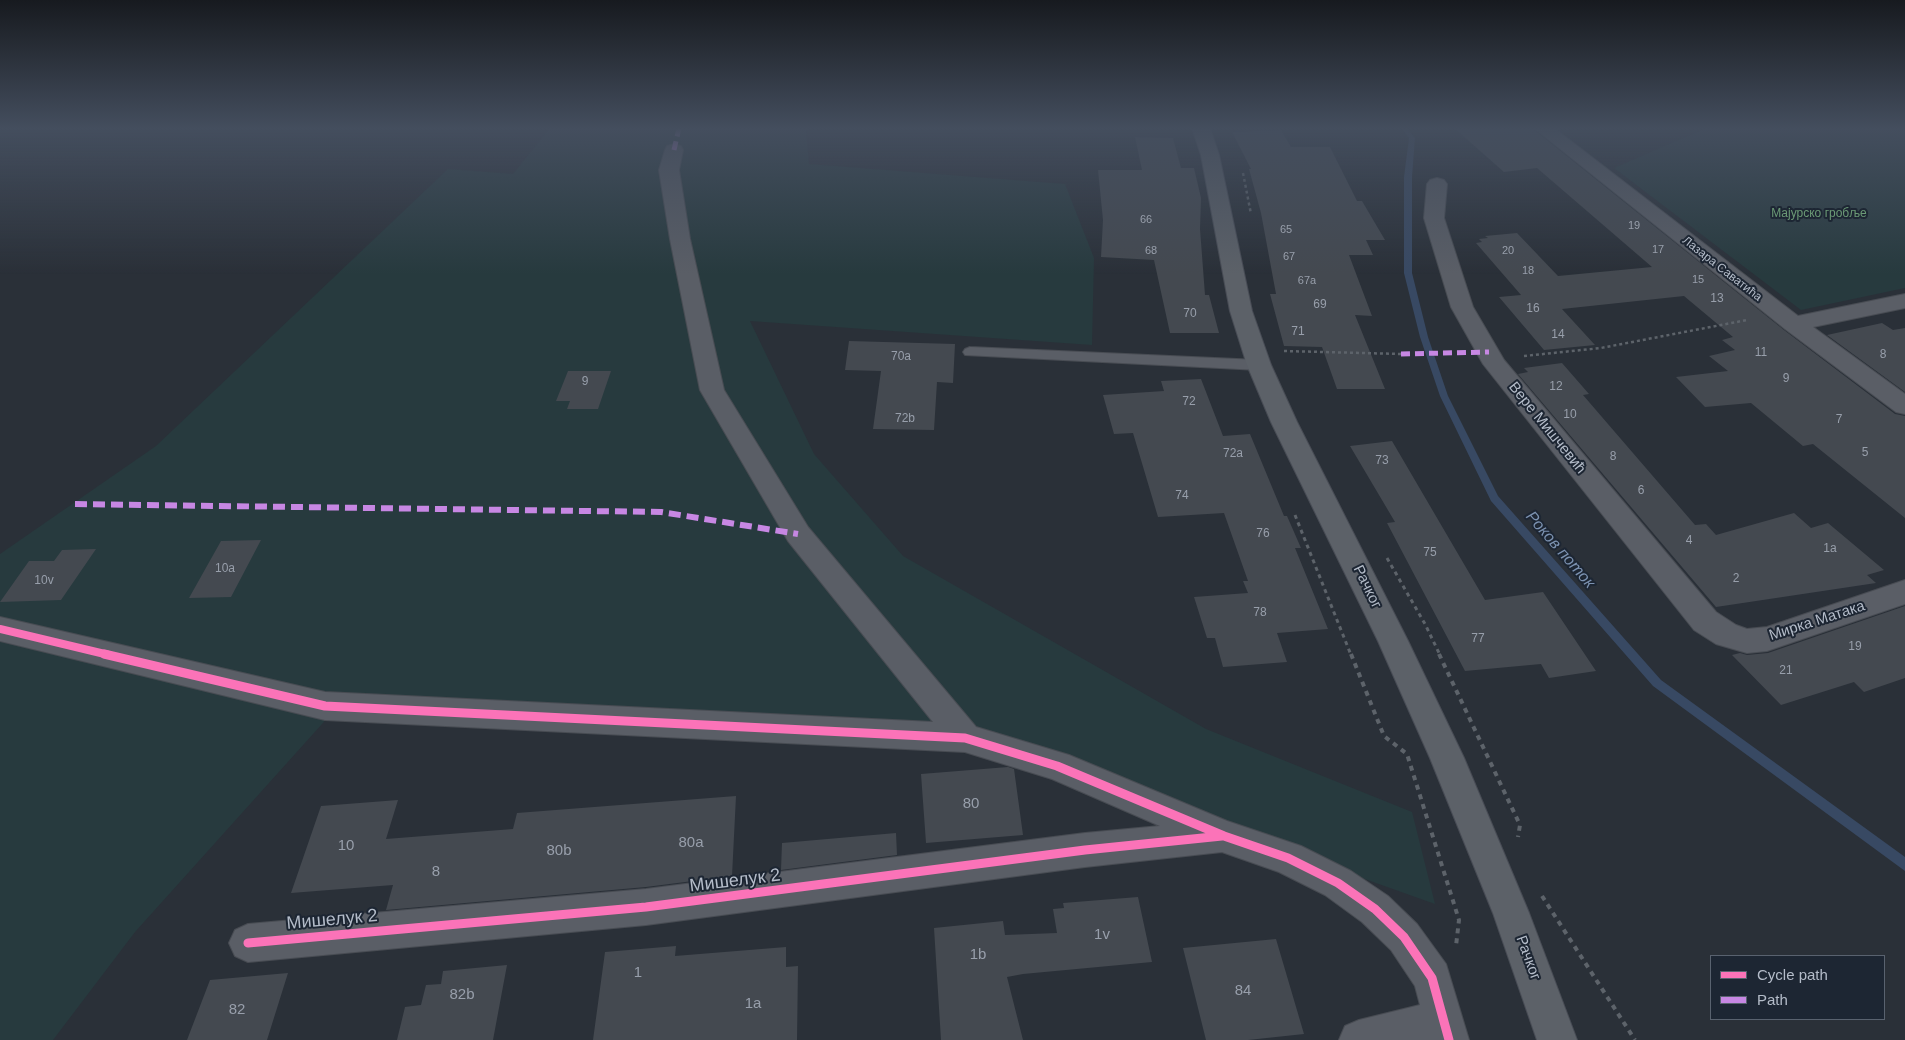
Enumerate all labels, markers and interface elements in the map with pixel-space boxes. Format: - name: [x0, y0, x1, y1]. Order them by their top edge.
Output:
- park label: Мајурско гробље: [1771, 207, 1867, 221]
- house number: 66: [1140, 213, 1152, 227]
- house number: 19: [1628, 219, 1640, 233]
- house number: 65: [1280, 223, 1292, 237]
- street label: Лазара Саватића: [1679, 233, 1765, 305]
- house number: 17: [1652, 243, 1664, 257]
- house number: 68: [1145, 244, 1157, 258]
- house number: 20: [1502, 244, 1514, 258]
- house number: 67: [1283, 250, 1295, 264]
- house number: 18: [1522, 264, 1534, 278]
- house number: 15: [1692, 273, 1704, 287]
- house number: 67a: [1298, 274, 1316, 288]
- house number: 13: [1710, 292, 1724, 306]
- house number: 69: [1313, 298, 1327, 312]
- house number: 16: [1526, 302, 1540, 316]
- house number: 70: [1183, 307, 1197, 321]
- house number: 71: [1291, 325, 1305, 339]
- house number: 14: [1551, 328, 1565, 342]
- house number: 11: [1755, 346, 1767, 360]
- house number: 8: [1880, 348, 1886, 362]
- house number: 70a: [891, 350, 911, 364]
- house number: 9: [1783, 372, 1789, 386]
- house number: 9: [582, 375, 588, 389]
- street label: Вере Мишчевић: [1504, 378, 1590, 478]
- house number: 12: [1549, 380, 1563, 394]
- house number: 72: [1182, 395, 1196, 409]
- house number: 10: [1563, 408, 1577, 422]
- house number: 72b: [895, 412, 915, 426]
- house number: 7: [1836, 413, 1842, 427]
- house number: 5: [1862, 446, 1868, 460]
- house number: 72a: [1223, 447, 1243, 461]
- house number: 8: [1610, 450, 1616, 464]
- house number: 73: [1375, 454, 1389, 468]
- house number: 6: [1638, 484, 1644, 498]
- house number: 74: [1175, 489, 1189, 503]
- water label: Роков поток: [1521, 507, 1599, 593]
- house number: 76: [1256, 527, 1270, 541]
- house number: 4: [1686, 534, 1692, 548]
- house number: 1a: [1823, 542, 1837, 556]
- house number: 75: [1423, 546, 1437, 560]
- house number: 10a: [215, 562, 235, 576]
- street label: Рачког: [1349, 562, 1385, 612]
- house number: 2: [1733, 572, 1739, 586]
- house number: 10v: [34, 574, 54, 588]
- street label: Мирка Матака: [1767, 597, 1867, 645]
- house number: 78: [1253, 606, 1267, 620]
- house number: 77: [1471, 632, 1485, 646]
- house number: 19: [1848, 640, 1862, 654]
- house number: 21: [1779, 664, 1793, 678]
- house number: 80: [963, 795, 979, 813]
- house number: 80a: [678, 834, 704, 852]
- house number: 10: [338, 837, 354, 855]
- house number: 80b: [546, 842, 572, 860]
- house number: 8: [432, 863, 440, 881]
- street label: Мишелук 2: [688, 865, 782, 897]
- street label: Мишелук 2: [286, 905, 378, 935]
- house number: 1v: [1094, 926, 1110, 944]
- street label: Рачког: [1512, 933, 1544, 983]
- house number: 1b: [970, 946, 986, 964]
- legend: [1710, 955, 1885, 1020]
- house number: 1: [634, 964, 642, 982]
- text: Cycle path: [1757, 966, 1828, 983]
- house number: 84: [1235, 982, 1251, 1000]
- house number: 82b: [449, 986, 475, 1004]
- text: Path: [1757, 991, 1788, 1008]
- house number: 1a: [745, 995, 761, 1013]
- house number: 82: [229, 1001, 245, 1019]

